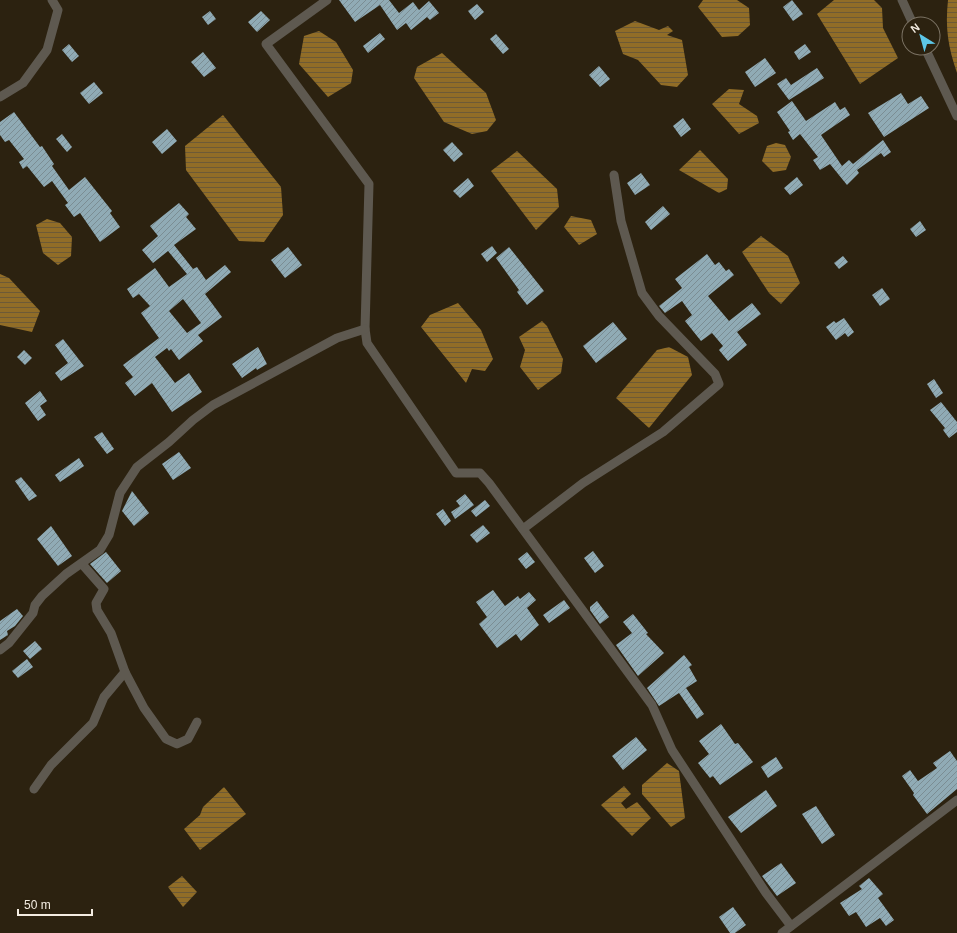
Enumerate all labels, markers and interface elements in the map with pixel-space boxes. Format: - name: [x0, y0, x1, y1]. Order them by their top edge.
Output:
- north arrow: [901, 16, 941, 56]
- text: N: [908, 21, 922, 35]
- scale bar: [18, 891, 92, 917]
- text: 50 m: [24, 898, 51, 912]

